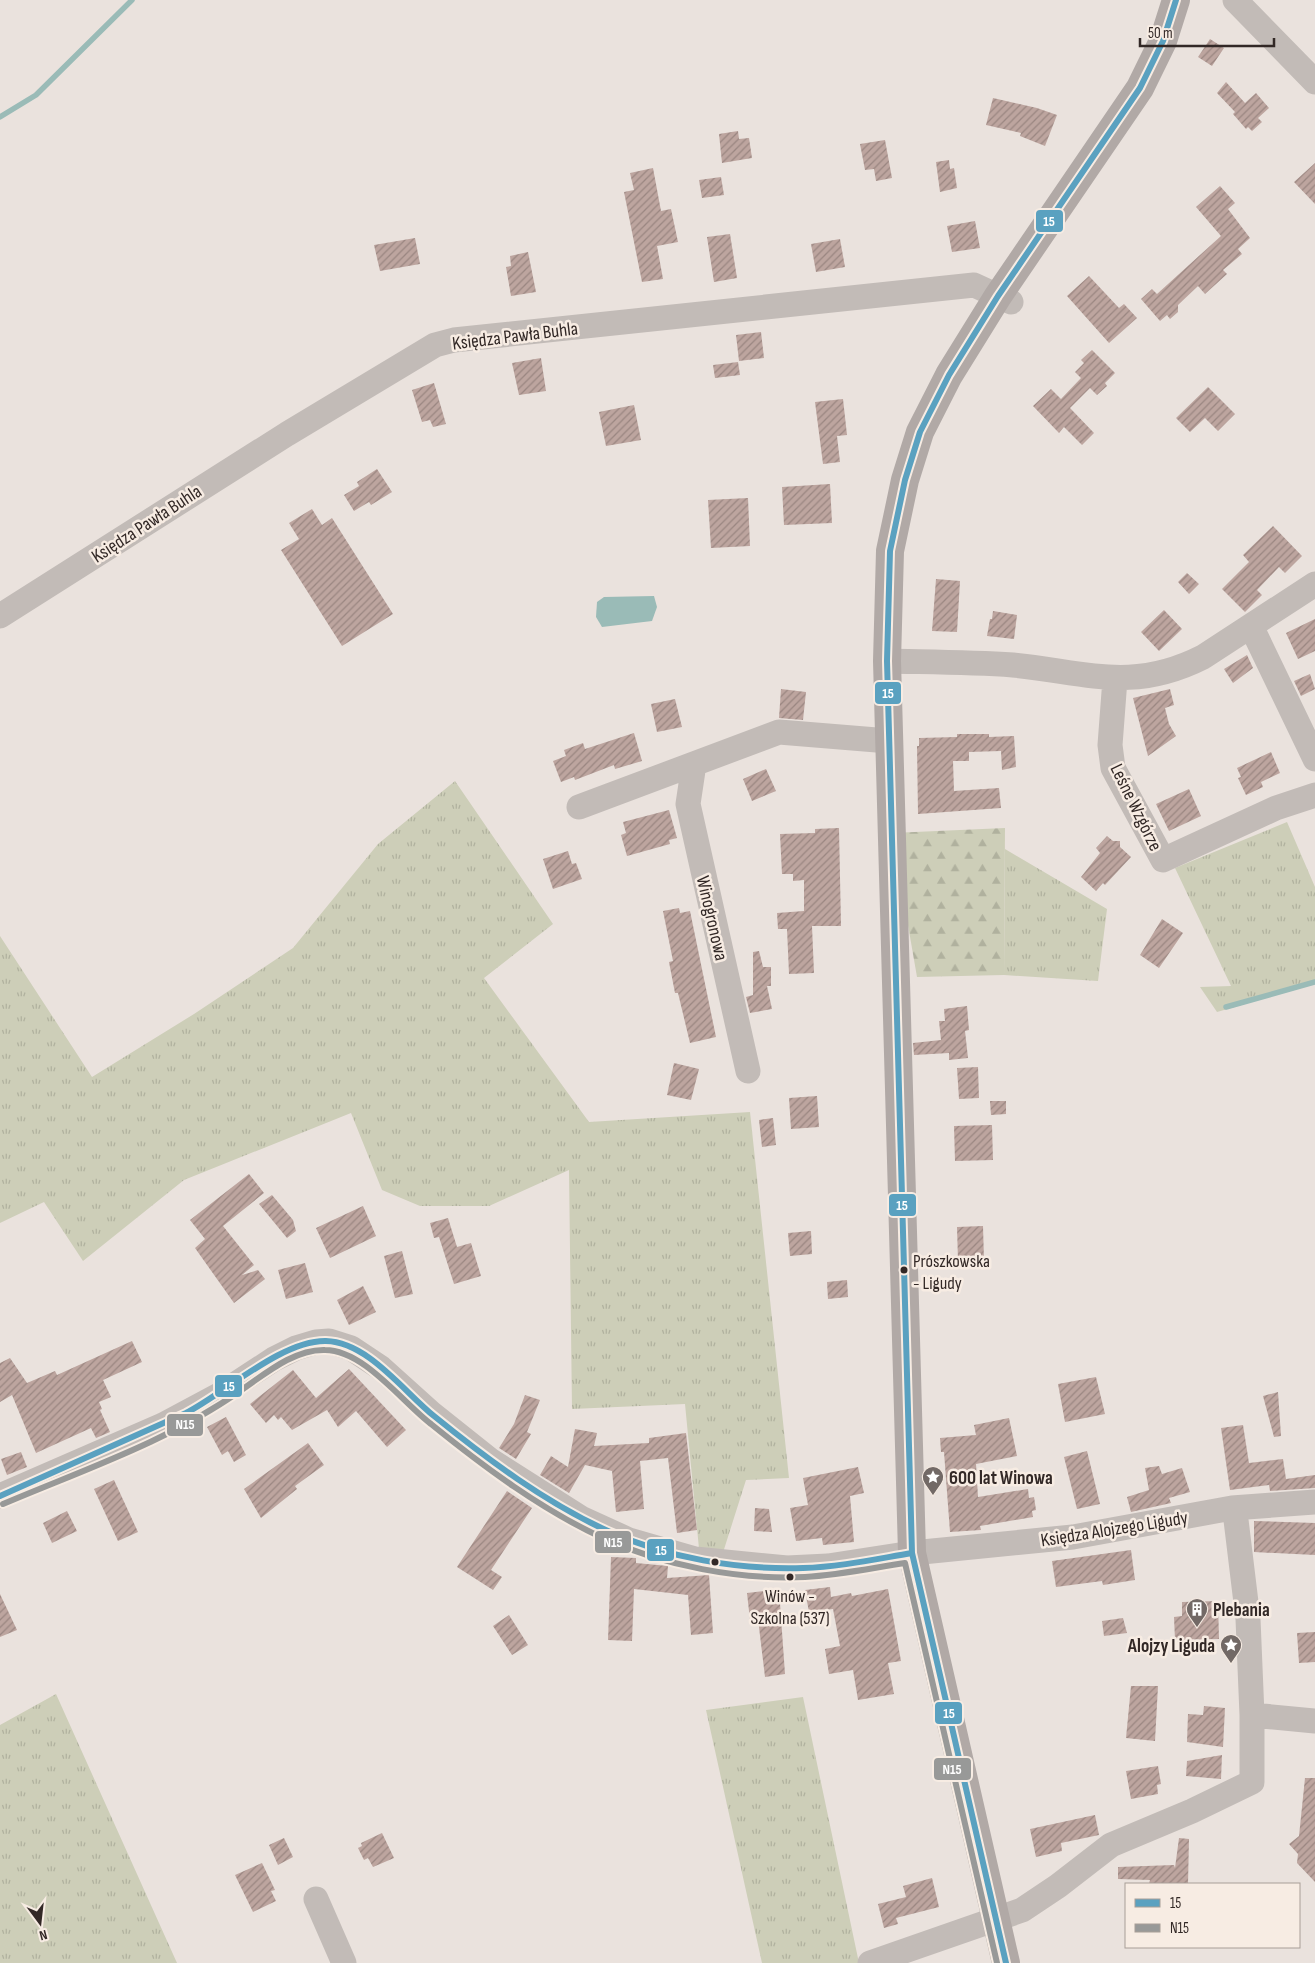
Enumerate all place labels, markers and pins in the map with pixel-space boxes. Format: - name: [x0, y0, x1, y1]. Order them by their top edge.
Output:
- place label: Prószkowska - Ligudy: [913, 1251, 990, 1294]
- marker: Prószkowska - Ligudy: [899, 1265, 909, 1275]
- place icon: 600 lat Winowa: [921, 1465, 945, 1496]
- place label: 600 lat Winowa: [949, 1467, 1053, 1490]
- unlabelled marker: [710, 1557, 720, 1567]
- marker: Winów - Szkolna (537): [785, 1572, 795, 1582]
- place label: Winów - Szkolna (537): [750, 1586, 830, 1629]
- building icon: Plebania: [1185, 1597, 1209, 1628]
- place label: Plebania: [1213, 1599, 1270, 1622]
- place icon: Alojzy Liguda: [1219, 1633, 1243, 1664]
- place label: Alojzy Liguda: [1127, 1635, 1215, 1658]

